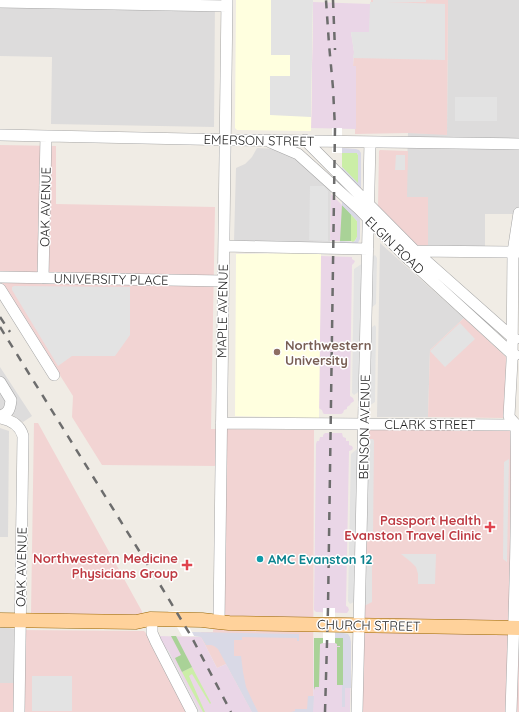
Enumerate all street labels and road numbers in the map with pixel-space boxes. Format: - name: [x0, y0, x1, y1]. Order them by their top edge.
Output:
- street label: EMERSON STREET: [203, 131, 315, 149]
- street label: OAK AVENUE: [36, 167, 54, 247]
- street label: ELGIN ROAD: [362, 213, 428, 277]
- street label: MAPLE AVENUE: [213, 264, 231, 358]
- street label: UNIVERSITY PLACE: [53, 270, 169, 288]
- street label: BENSON AVENUE: [355, 374, 373, 480]
- street label: CLARK STREET: [384, 416, 476, 432]
- street label: OAK AVENUE: [12, 527, 30, 607]
- street label: CHURCH STREET: [317, 616, 421, 634]

